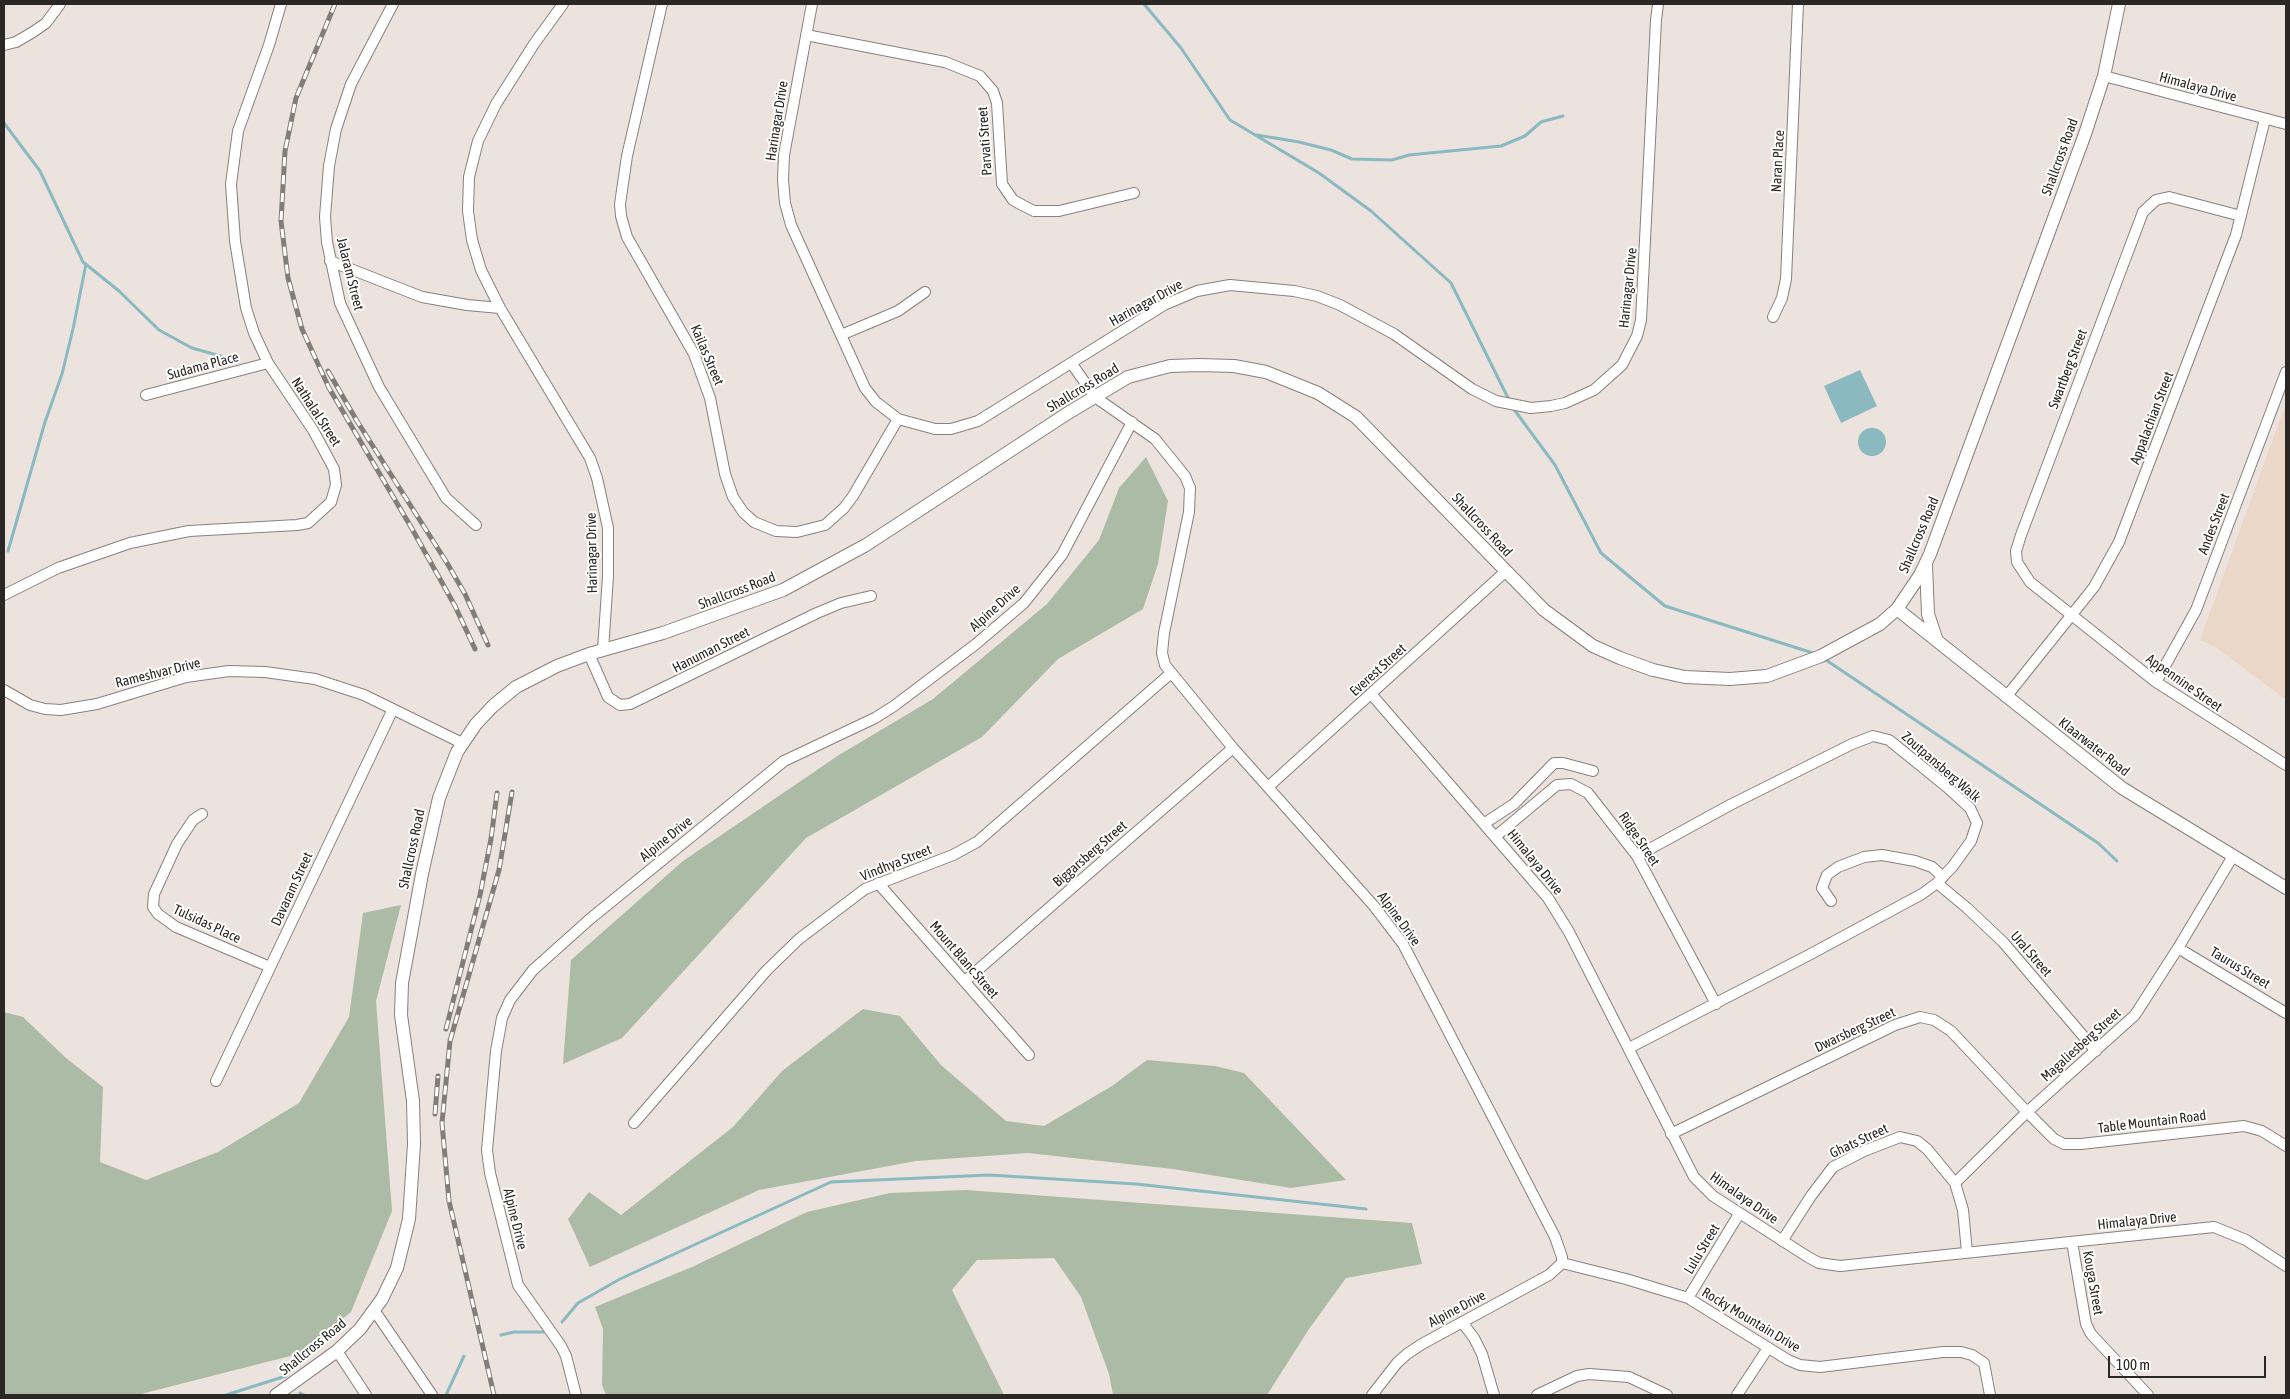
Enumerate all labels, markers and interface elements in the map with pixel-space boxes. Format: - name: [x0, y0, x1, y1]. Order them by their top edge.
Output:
- street label: Himalaya Drive: [2157, 69, 2239, 105]
- street label: Harinagar Drive: [762, 80, 792, 162]
- street label: Parvati Street: [974, 106, 996, 176]
- street label: Shallcross Road: [2038, 116, 2082, 198]
- street label: Naran Place: [1768, 129, 1788, 193]
- street label: Jalaram Street: [333, 236, 367, 312]
- street label: Harinagar Drive: [1615, 247, 1641, 329]
- street label: Harinagar Drive: [1107, 276, 1185, 330]
- street label: Kailas Street: [687, 322, 727, 388]
- street label: Swartberg Street: [2045, 327, 2091, 411]
- street label: Sudama Place: [166, 348, 240, 384]
- street label: Shallcross Road: [1044, 360, 1122, 416]
- street label: Appalachian Street: [2127, 369, 2177, 467]
- street label: Nathalal Street: [288, 374, 344, 450]
- street label: Shallcross Road: [1448, 490, 1516, 560]
- street label: Andes Street: [2195, 491, 2233, 557]
- street label: Shallcross Road: [1895, 494, 1943, 576]
- street label: Harinagar Drive: [583, 512, 601, 594]
- street label: Shallcross Road: [696, 569, 778, 613]
- street label: Alpine Drive: [966, 581, 1024, 635]
- street label: Hanuman Street: [670, 623, 752, 677]
- street label: Everest Street: [1346, 640, 1410, 700]
- street label: Appennine Street: [2143, 651, 2225, 715]
- street label: Rameshvar Drive: [114, 654, 202, 692]
- street label: Klaarwater Road: [2055, 714, 2133, 780]
- street label: Zoutpansberg Walk: [1898, 728, 1984, 806]
- street label: Shallcross Road: [395, 808, 429, 890]
- street label: Ridge Street: [1615, 809, 1663, 869]
- street label: Alpine Drive: [636, 813, 696, 865]
- street label: Biggarsberg Street: [1050, 817, 1130, 891]
- street label: Himalaya Drive: [1503, 826, 1567, 898]
- street label: Vindhya Street: [858, 841, 934, 885]
- street label: Davaram Street: [268, 849, 316, 929]
- street label: Alpine Drive: [1374, 889, 1424, 949]
- street label: Tulsidas Place: [171, 901, 243, 947]
- street label: Mount Blanc Street: [926, 918, 1002, 1002]
- street label: Ural Street: [2007, 928, 2055, 980]
- street label: Taurus Street: [2207, 944, 2273, 992]
- street label: Dwarsberg Street: [1812, 1004, 1898, 1056]
- street label: Magaliesberg Street: [2038, 1005, 2124, 1085]
- street label: Table Mountain Road: [2097, 1107, 2207, 1137]
- street label: Ghats Street: [1827, 1120, 1891, 1162]
- street label: Himalaya Drive: [1707, 1168, 1781, 1228]
- street label: Alpine Drive: [499, 1187, 531, 1251]
- street label: Himalaya Drive: [2097, 1208, 2177, 1234]
- street label: Lulu Street: [1681, 1221, 1723, 1277]
- street label: Kouga Street: [2079, 1250, 2107, 1316]
- street label: Rocky Mountain Drive: [1699, 1284, 1803, 1356]
- street label: Alpine Drive: [1425, 1287, 1489, 1331]
- street label: Shallcross Road: [276, 1315, 350, 1379]
- scale bar: [2110, 1346, 2268, 1378]
- text: 100 m: [2116, 1356, 2150, 1373]

